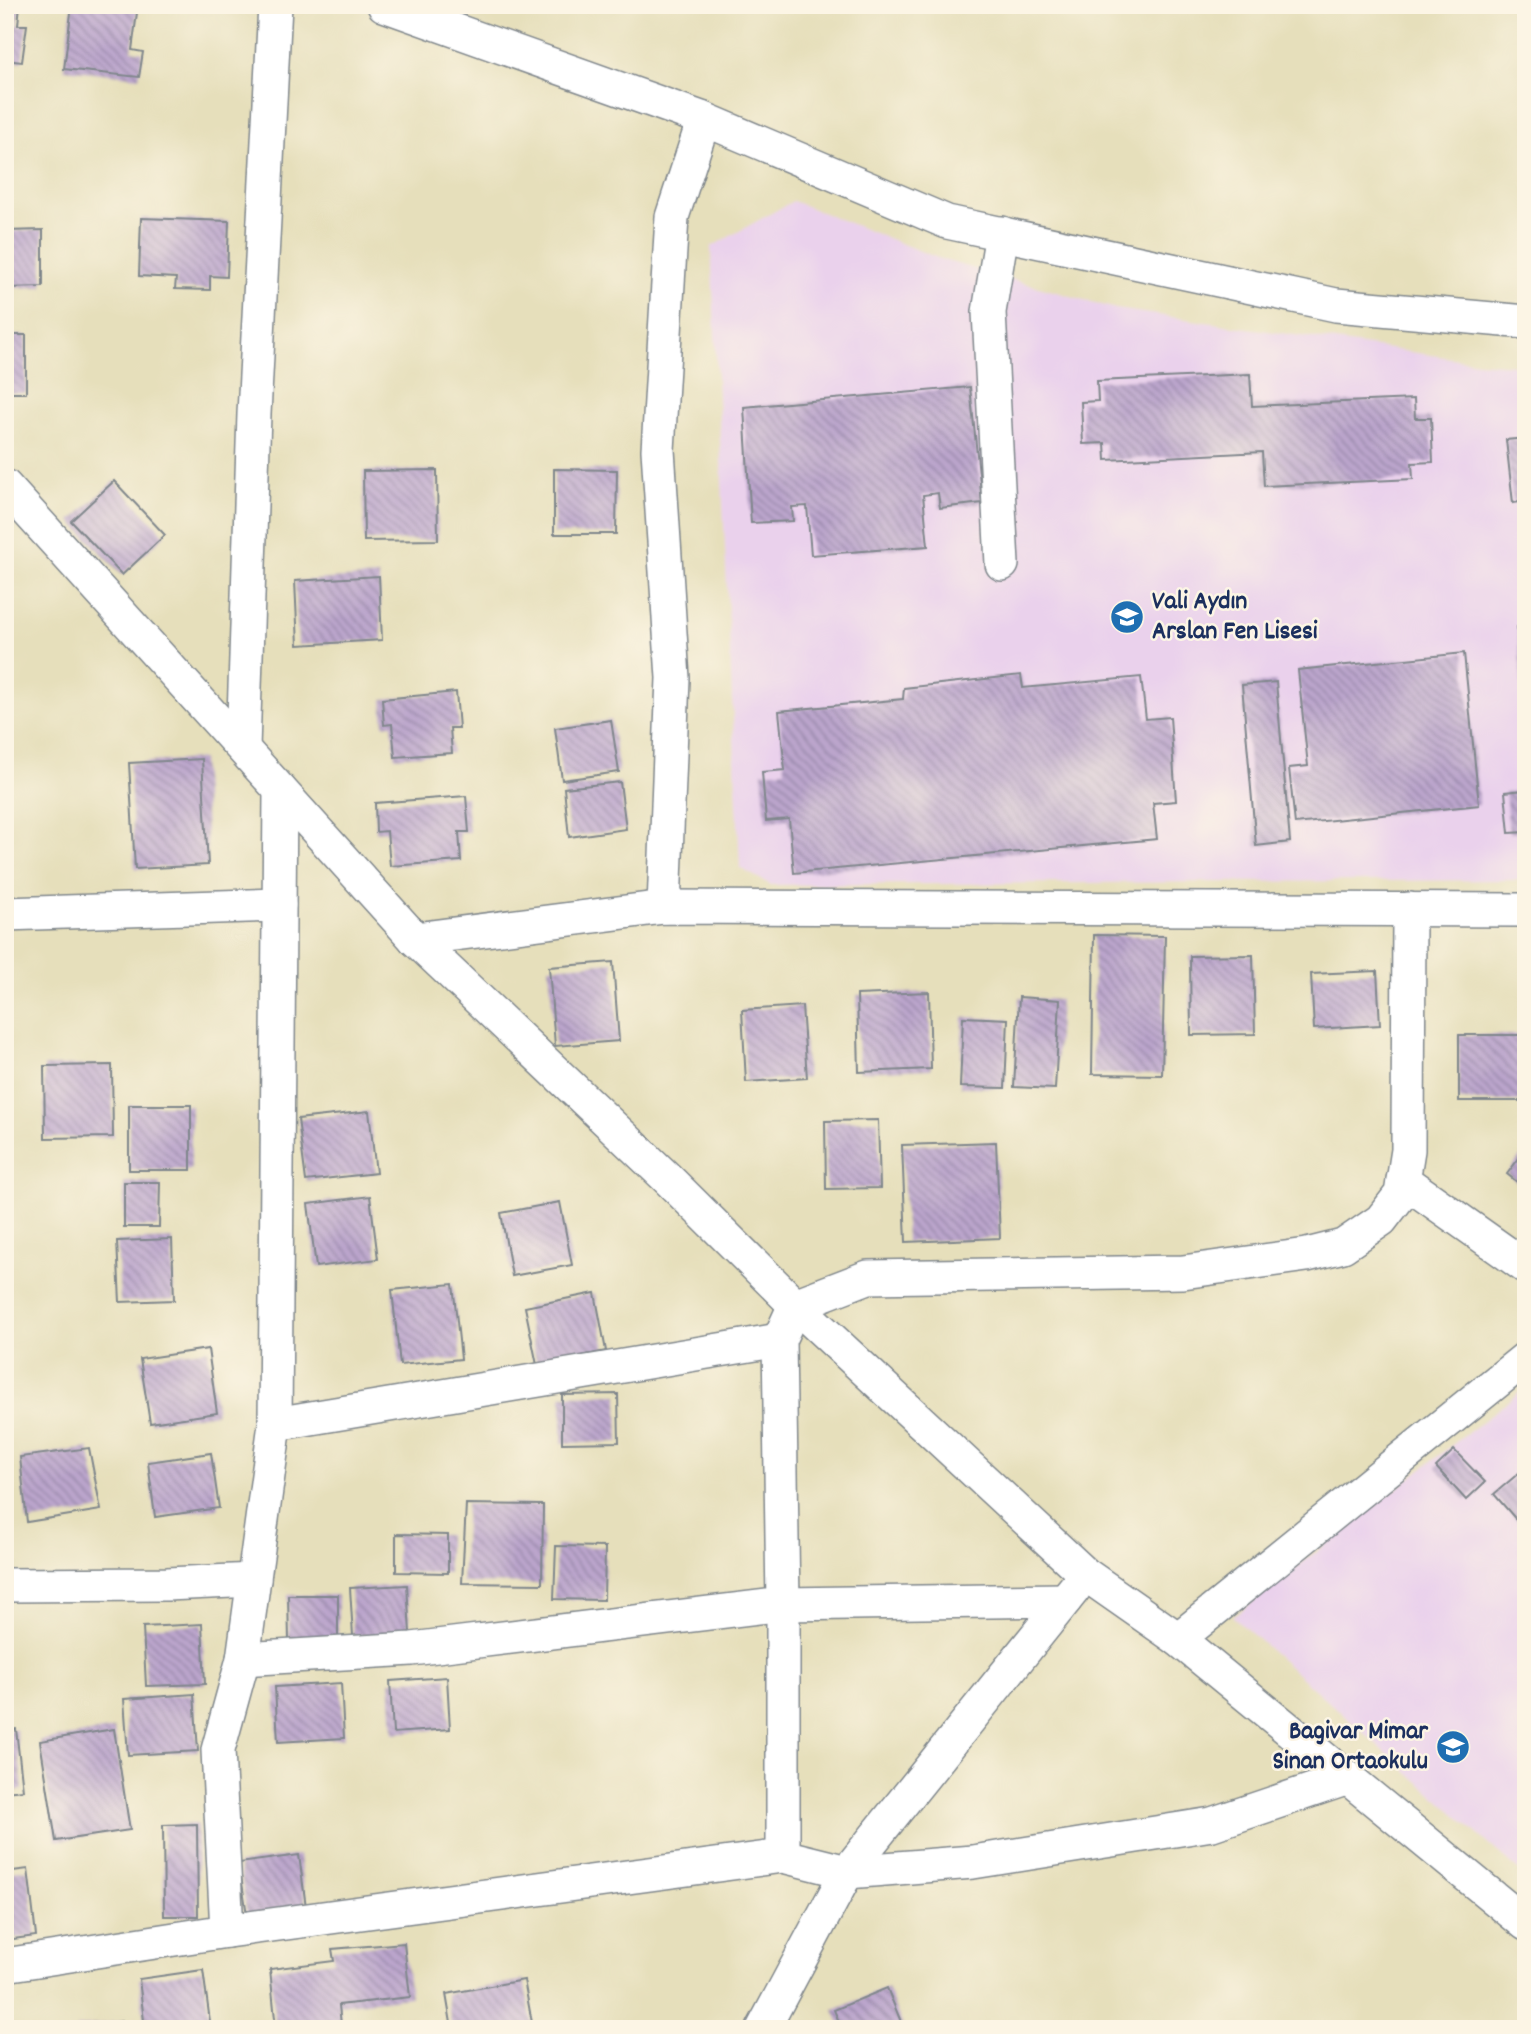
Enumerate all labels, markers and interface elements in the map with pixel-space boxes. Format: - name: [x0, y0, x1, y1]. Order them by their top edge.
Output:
- place label: Vali Aydın Arslan Fen Lisesi: [1152, 584, 1318, 651]
- school or university icon: Vali Aydın Arslan Fen Lisesi: [1108, 598, 1146, 636]
- place label: Bagivar Mimar Sinan Ortaokulu: [1272, 1714, 1428, 1781]
- school or university icon: Bagivar Mimar Sinan Ortaokulu: [1434, 1728, 1472, 1766]

